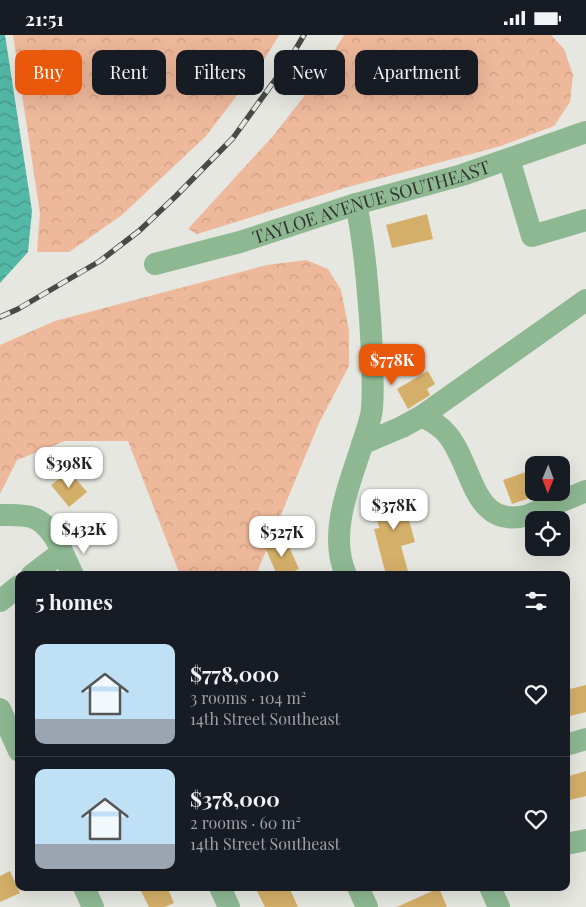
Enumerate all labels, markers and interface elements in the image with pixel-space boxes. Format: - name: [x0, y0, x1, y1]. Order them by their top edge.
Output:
- text: 21:51: [25, 5, 64, 31]
- chip: Buy: [15, 50, 82, 95]
- chip: Rent: [92, 50, 166, 95]
- chip: Filters: [176, 50, 264, 95]
- chip: New: [274, 50, 345, 95]
- chip: Apartment: [355, 50, 478, 95]
- street label: TAYLOE AVENUE SOUTHEAST: [249, 154, 493, 249]
- pin: $778K: [357, 343, 427, 386]
- text: $778K: [370, 349, 414, 370]
- pin: $398K: [34, 447, 104, 489]
- text: $398K: [46, 452, 92, 473]
- north arrow: [525, 456, 570, 501]
- map controls: [525, 456, 570, 556]
- pin: $378K: [359, 489, 429, 531]
- text: $378K: [372, 494, 416, 515]
- button: locate: [525, 511, 570, 556]
- pin: $432K: [49, 513, 119, 555]
- pin: $527K: [247, 515, 317, 558]
- text: $432K: [62, 518, 106, 539]
- text: $527K: [260, 521, 304, 542]
- text: 5 homes: [35, 587, 113, 615]
- icon: filters: [522, 587, 550, 615]
- text: $778,000: [190, 659, 279, 687]
- icon: home: [75, 664, 135, 724]
- icon: heart: [522, 680, 550, 708]
- text: 3 rooms · 104 m²: [190, 687, 306, 708]
- text: 14th Street Southeast: [190, 708, 340, 729]
- text: $378,000: [190, 784, 280, 812]
- icon: home: [75, 789, 135, 849]
- icon: heart: [522, 805, 550, 833]
- text: 2 rooms · 60 m²: [190, 812, 301, 833]
- text: 14th Street Southeast: [190, 833, 340, 854]

